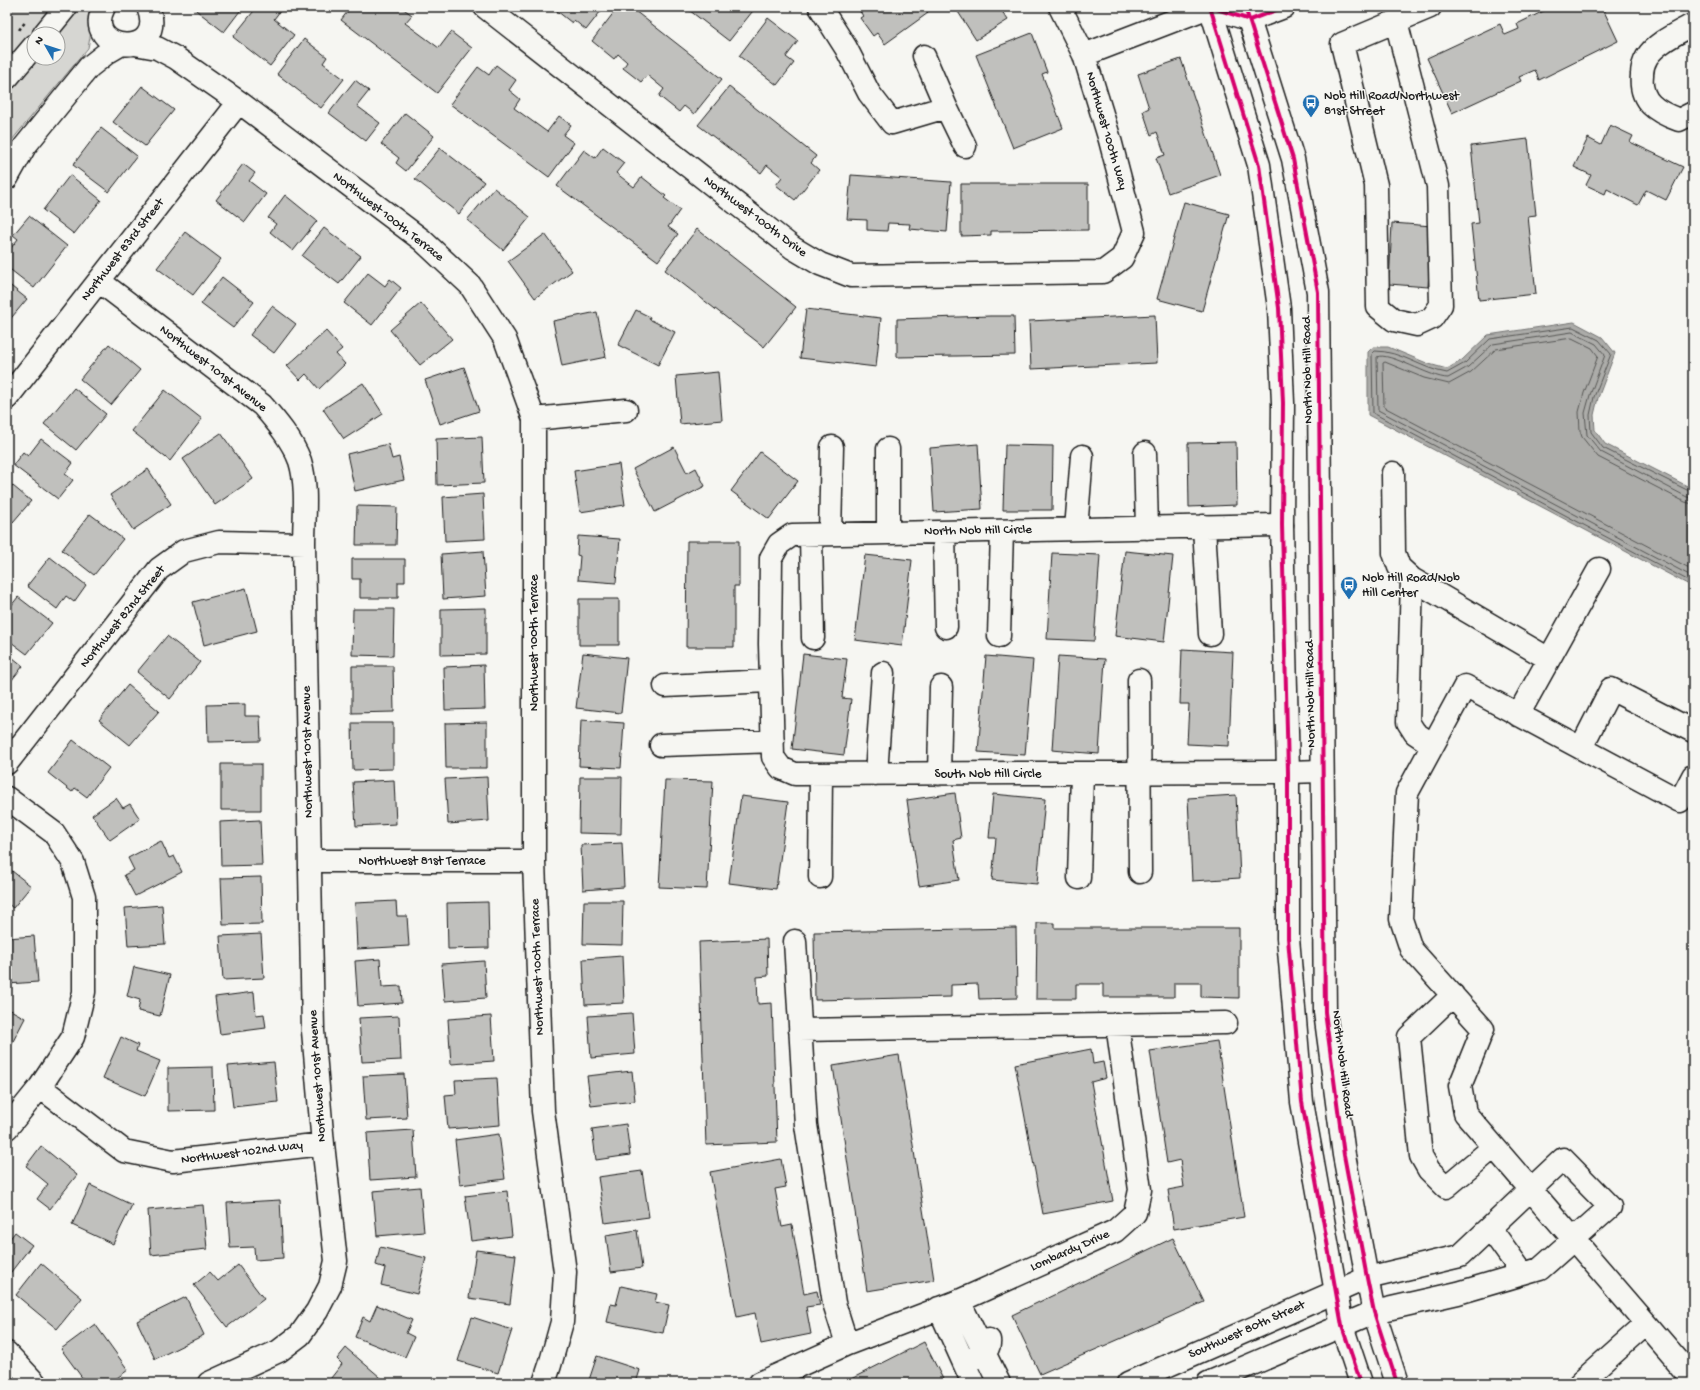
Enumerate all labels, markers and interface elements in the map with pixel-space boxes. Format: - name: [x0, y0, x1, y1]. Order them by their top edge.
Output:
- north arrow: [26, 26, 66, 66]
- text: N: [33, 34, 47, 48]
- street label: Northwest 100th Way: [1082, 70, 1130, 192]
- place label: Nob Hill Road/Northwest 81st Street: [1324, 89, 1460, 119]
- bus stop icon: Nob Hill Road/Northwest 81st Street: [1301, 93, 1321, 118]
- street label: Northwest 100th Terrace: [330, 169, 447, 265]
- street label: Northwest 100th Drive: [700, 173, 810, 261]
- street label: Northwest 83rd Street: [78, 194, 169, 304]
- street label: North Nob Hill Road: [1300, 315, 1316, 424]
- street label: Northwest 101st Avenue: [156, 322, 270, 416]
- street label: North Nob Hill Circle: [924, 523, 1032, 539]
- street label: Northwest 82nd Street: [77, 562, 170, 671]
- place label: Nob Hill Road/Nob Hill Center: [1362, 571, 1460, 601]
- street label: Northwest 100th Terrace: [527, 574, 542, 711]
- bus stop icon: Nob Hill Road/Nob Hill Center: [1339, 575, 1359, 600]
- street label: North Nob Hill Road: [1303, 639, 1319, 748]
- street label: Northwest 101st Avenue: [299, 685, 317, 818]
- street label: South Nob Hill Circle: [935, 767, 1042, 782]
- street label: Northwest 81st Terrace: [359, 854, 486, 869]
- street label: Northwest 100th Terrace: [528, 898, 548, 1036]
- street label: Northwest 101st Avenue: [306, 1009, 330, 1142]
- street label: North Nob Hill Road: [1328, 1010, 1356, 1120]
- street label: Northwest 102nd Way: [180, 1138, 304, 1168]
- street label: Lombardy Drive: [1028, 1227, 1112, 1275]
- street label: Southwest 80th Street: [1187, 1297, 1309, 1362]

